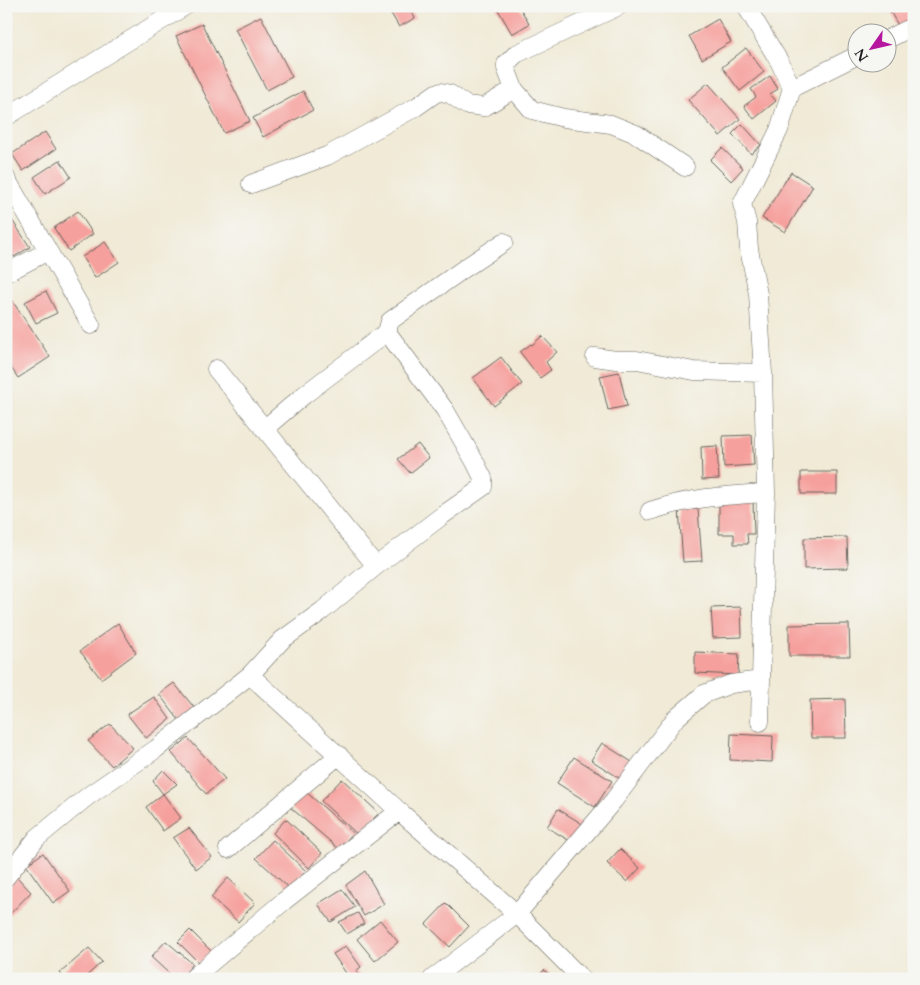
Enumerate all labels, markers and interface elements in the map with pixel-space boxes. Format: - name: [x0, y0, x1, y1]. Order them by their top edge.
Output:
- north arrow: [848, 22, 898, 72]
- text: N: [850, 45, 873, 65]

